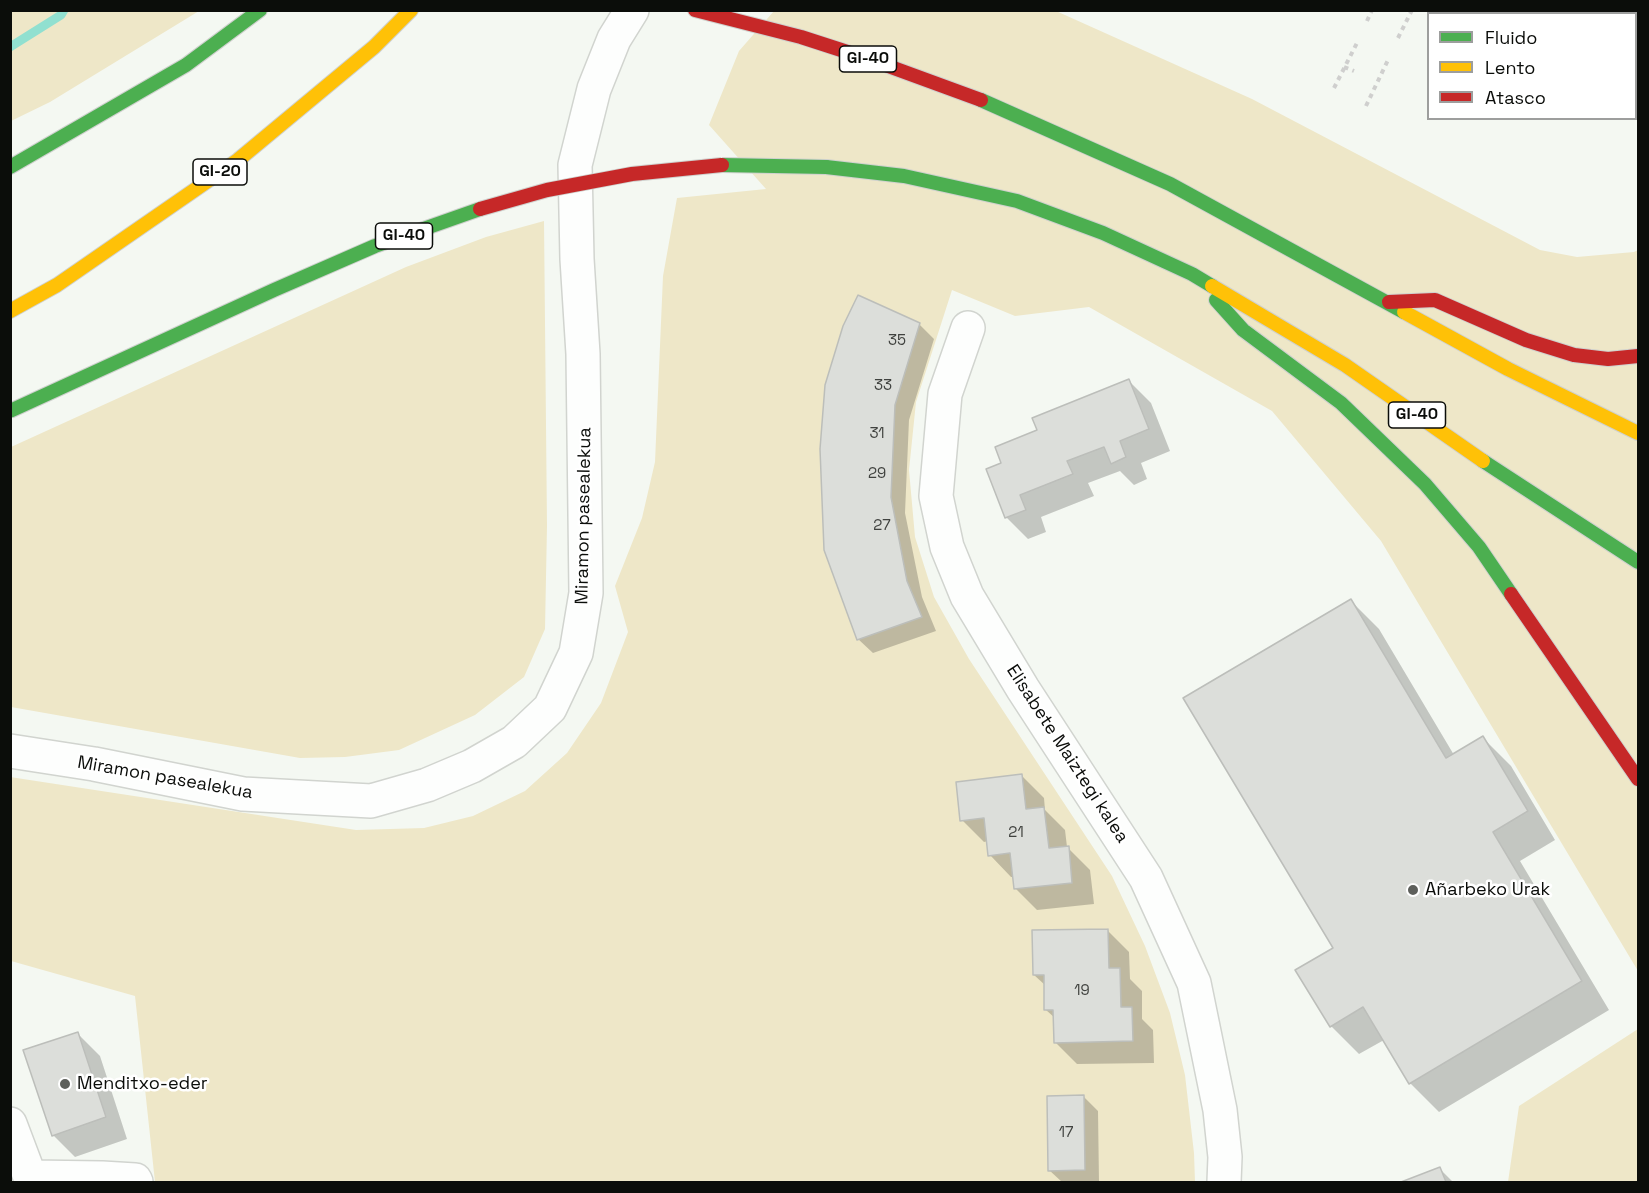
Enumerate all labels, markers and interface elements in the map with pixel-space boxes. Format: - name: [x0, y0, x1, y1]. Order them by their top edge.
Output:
- legend: [1427, 12, 1637, 120]
- text: Fluido: [1485, 26, 1537, 49]
- road number: GI-40: [840, 46, 896, 72]
- text: Lento: [1485, 56, 1535, 79]
- text: Atasco: [1485, 86, 1546, 109]
- road number: GI-20: [193, 159, 247, 185]
- road number: GI-40: [376, 223, 432, 249]
- house number: 35: [888, 332, 906, 350]
- house number: 33: [874, 377, 892, 395]
- road number: GI-40: [1388, 402, 1446, 428]
- house number: 31: [869, 425, 885, 443]
- street label: Miramon pasealekua: [572, 427, 596, 605]
- house number: 29: [868, 465, 886, 483]
- house number: 27: [873, 517, 891, 535]
- street label: Elisabete Maiztegi kalea: [1001, 661, 1133, 847]
- street label: Miramon pasealekua: [76, 752, 254, 804]
- house number: 21: [1008, 824, 1024, 842]
- place label: Añarbeko Urak: [1425, 879, 1550, 901]
- marker: Añarbeko Urak: [1406, 883, 1420, 897]
- house number: 19: [1074, 982, 1090, 1000]
- place label: Menditxo-eder: [77, 1073, 208, 1095]
- marker: Menditxo-eder: [58, 1077, 72, 1091]
- house number: 17: [1059, 1124, 1073, 1142]

